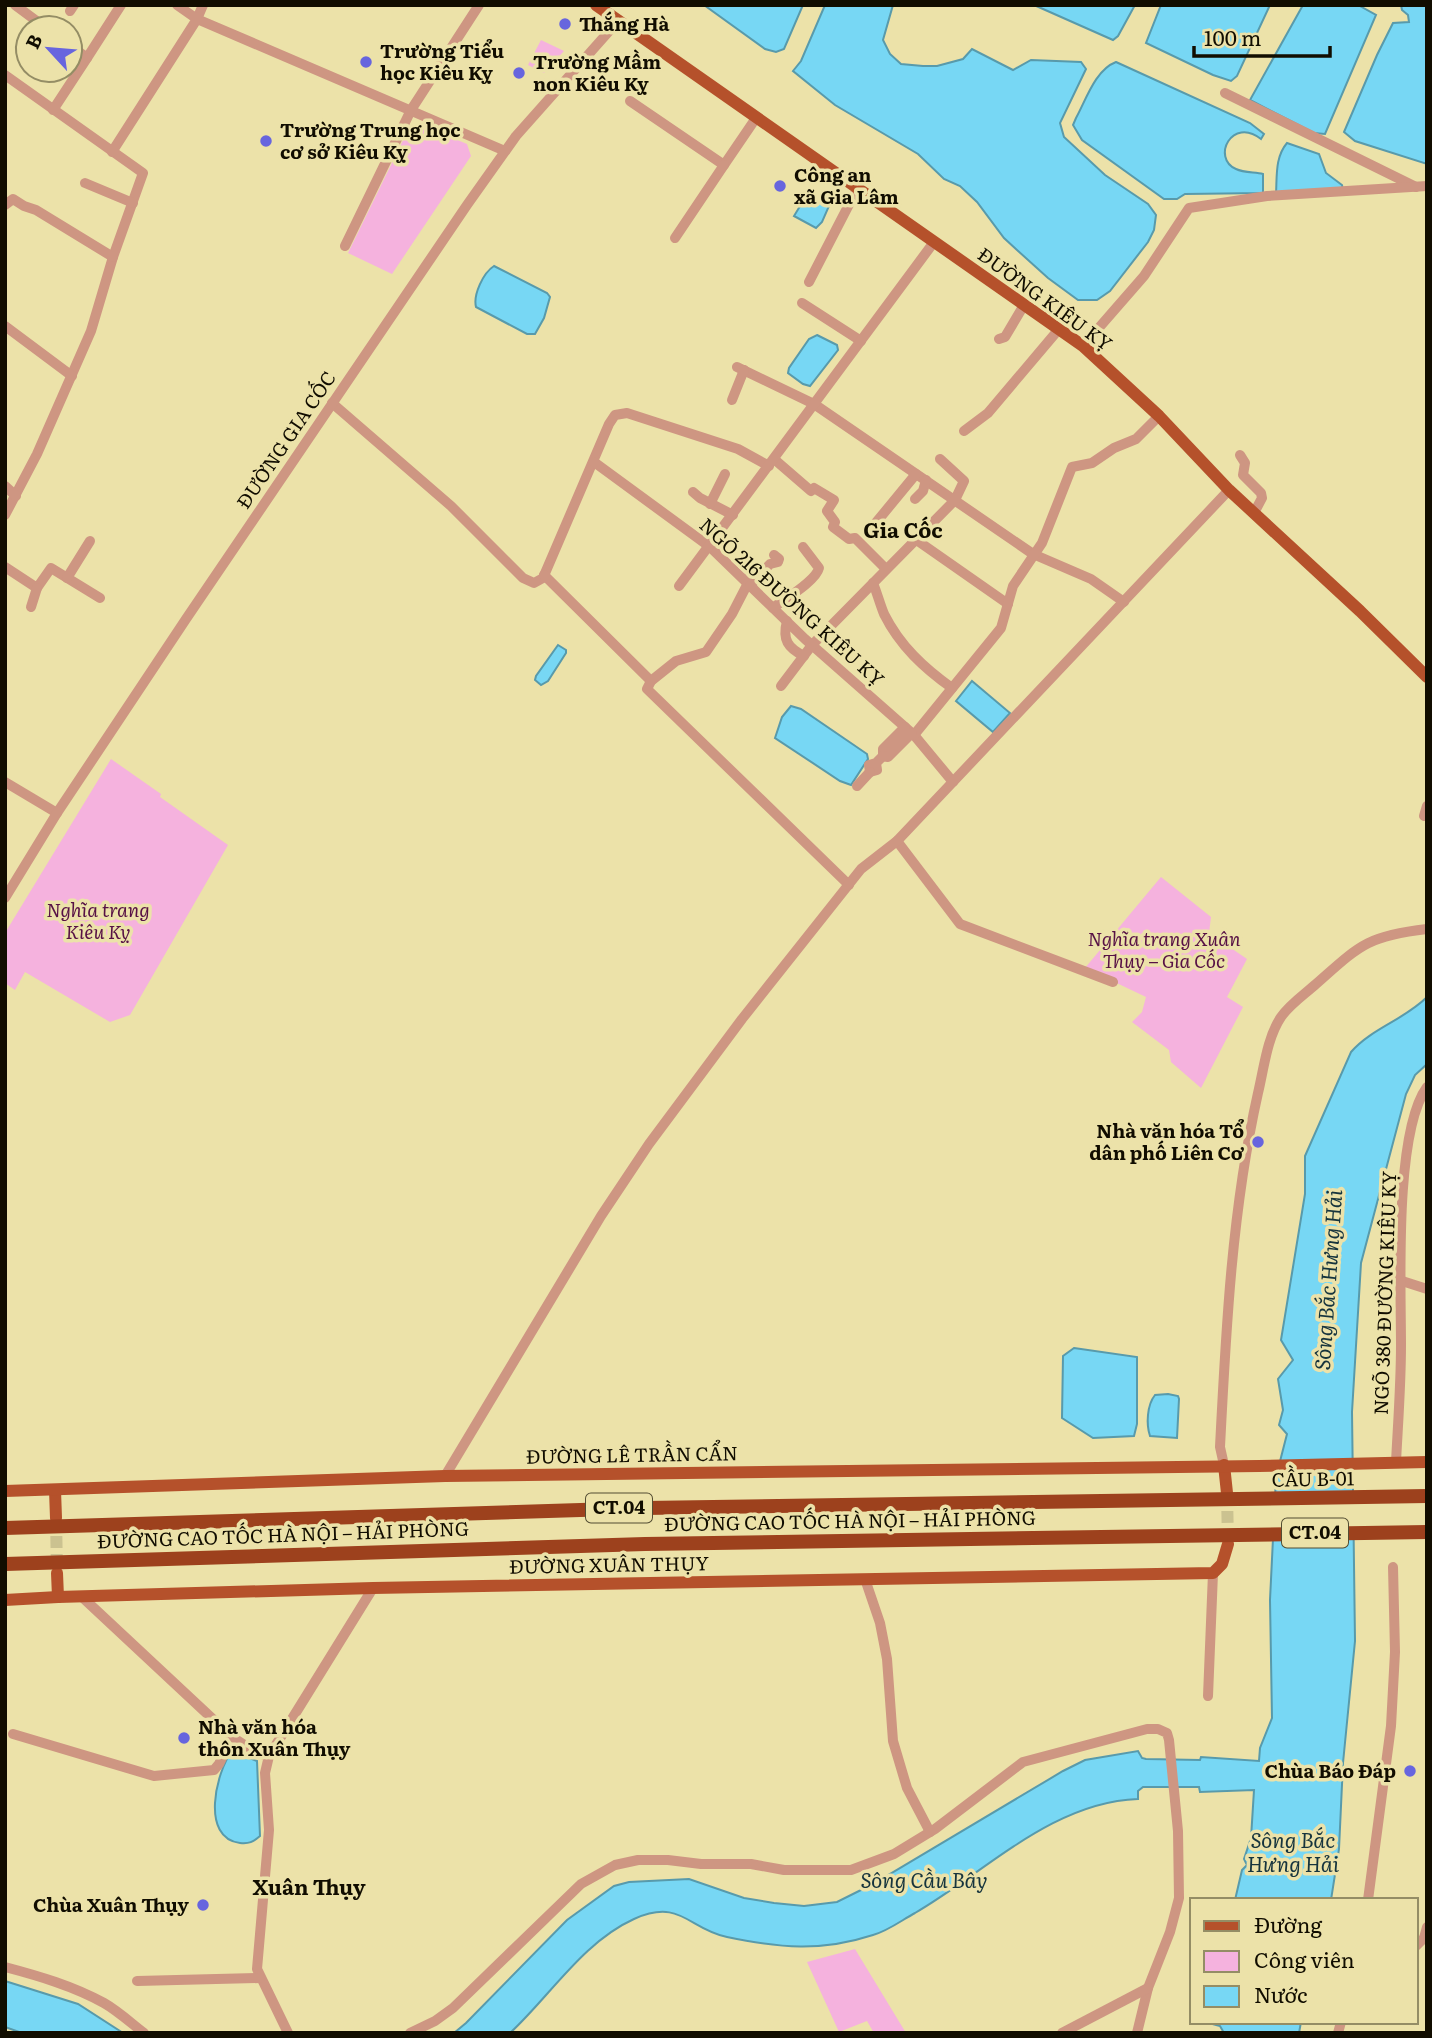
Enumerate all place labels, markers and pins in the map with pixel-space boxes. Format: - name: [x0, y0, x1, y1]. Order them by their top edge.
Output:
- place label: Thắng Hà: [579, 9, 670, 37]
- marker: Thắng Hà: [557, 16, 573, 32]
- place label: Trường Tiểu học Kiêu Kỵ: [380, 36, 504, 86]
- place label: Trường Mầm non Kiêu Kỵ: [533, 47, 661, 97]
- marker: Trường Tiểu học Kiêu Kỵ: [358, 54, 374, 70]
- marker: Trường Mầm non Kiêu Kỵ: [511, 65, 527, 81]
- place label: Trường Trung học cơ sở Kiêu Kỵ: [280, 115, 461, 165]
- marker: Trường Trung học cơ sở Kiêu Kỵ: [258, 133, 274, 149]
- place label: Công an xã Gia Lâm: [794, 160, 899, 210]
- marker: Công an xã Gia Lâm: [772, 178, 788, 194]
- place label: Nhà văn hóa Tổ dân phố Liên Cơ: [1089, 1116, 1245, 1166]
- marker: Nhà văn hóa Tổ dân phố Liên Cơ: [1250, 1134, 1266, 1150]
- place label: Nhà văn hóa thôn Xuân Thụy: [198, 1712, 351, 1762]
- marker: Nhà văn hóa thôn Xuân Thụy: [176, 1730, 192, 1746]
- place label: Chùa Báo Đáp: [1265, 1756, 1396, 1784]
- marker: Chùa Báo Đáp: [1402, 1763, 1418, 1779]
- place label: Chùa Xuân Thụy: [33, 1890, 189, 1918]
- marker: Chùa Xuân Thụy: [195, 1897, 211, 1913]

